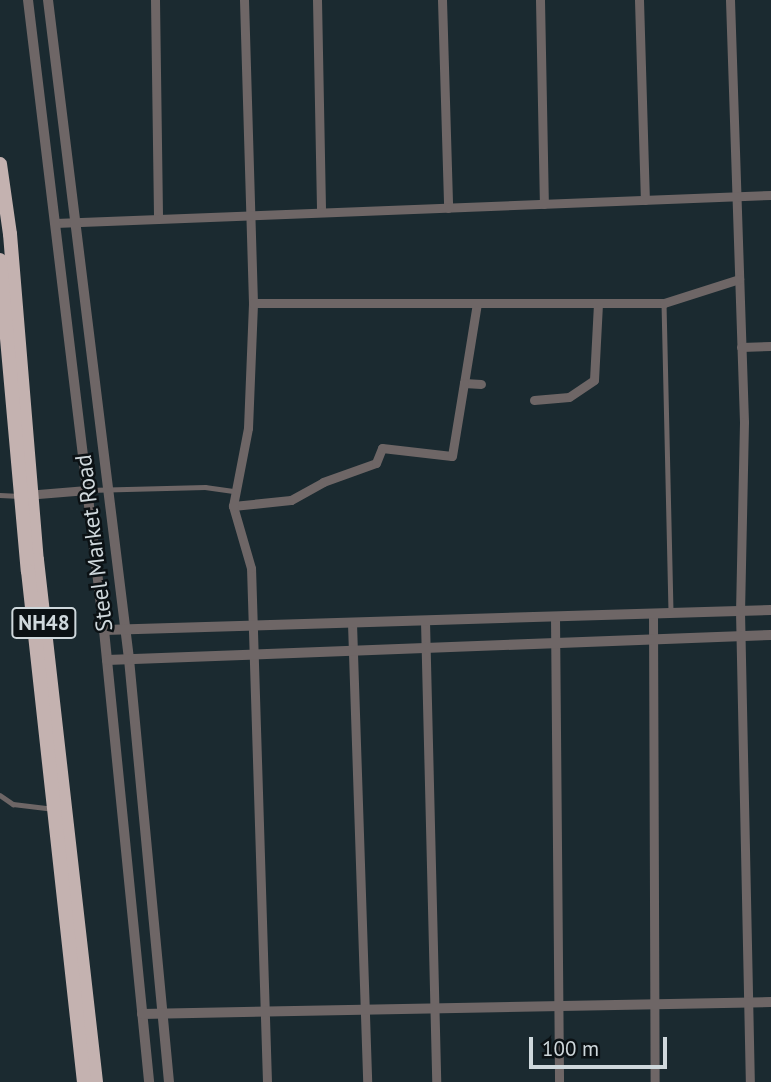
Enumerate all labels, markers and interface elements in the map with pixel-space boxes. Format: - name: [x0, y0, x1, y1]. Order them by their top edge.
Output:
- street label: Steel Market Road: [69, 453, 119, 633]
- road number: NH48: [11, 606, 77, 640]
- scale bar: [533, 1023, 671, 1066]
- text: 100 m: [542, 1035, 599, 1062]

